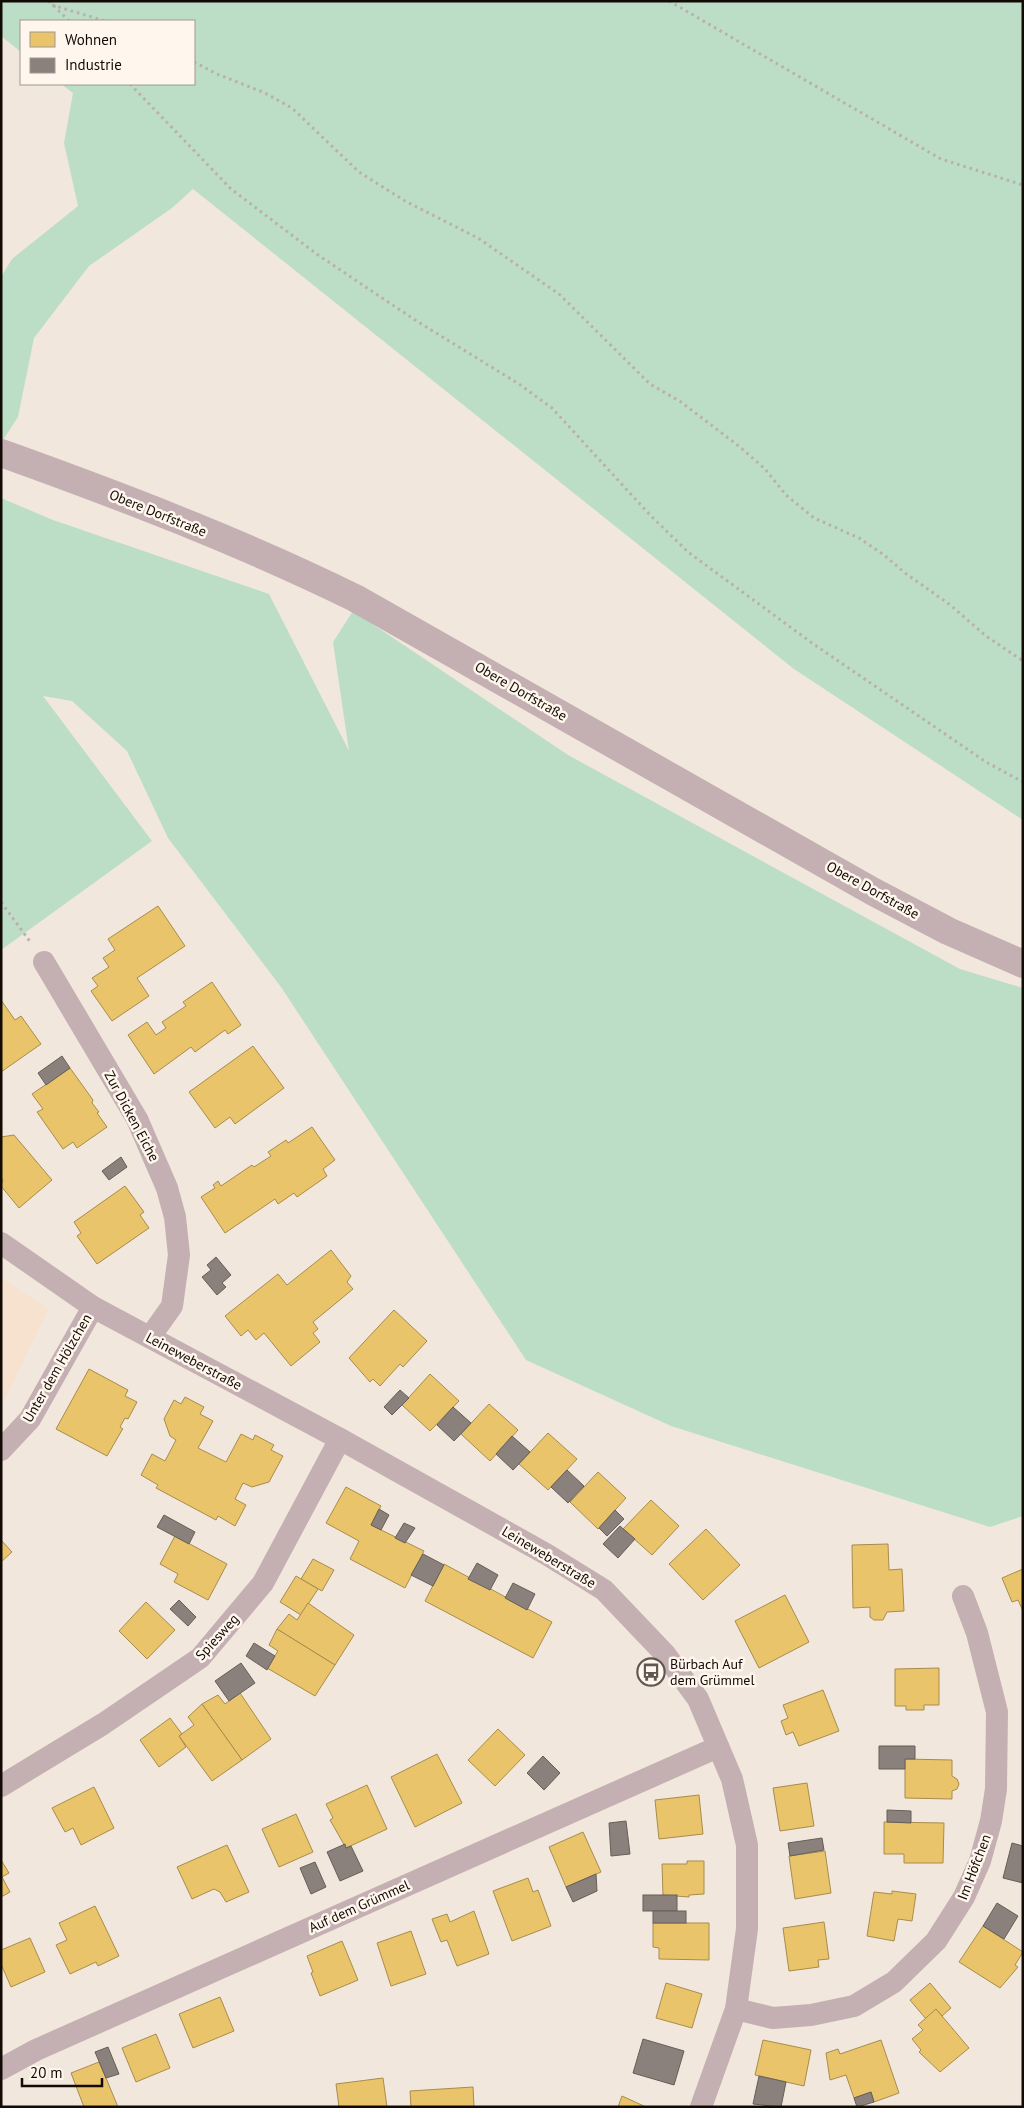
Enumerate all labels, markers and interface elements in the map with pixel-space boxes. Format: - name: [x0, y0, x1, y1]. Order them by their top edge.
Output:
- legend: [20, 20, 195, 85]
- text: Wohnen: [65, 30, 117, 49]
- text: Industrie: [65, 55, 122, 74]
- street label: Obere Dorfstraße: [107, 485, 209, 541]
- street label: Obere Dorfstraße: [472, 657, 570, 725]
- street label: Obere Dorfstraße: [823, 857, 923, 923]
- street label: Zur Dicken Eiche: [101, 1068, 163, 1164]
- street label: Unter dem Hölzchen: [19, 1310, 95, 1426]
- street label: Leineweberstraße: [143, 1328, 245, 1394]
- street label: Leineweberstraße: [499, 1522, 599, 1592]
- street label: Spiesweg: [191, 1610, 243, 1664]
- place label: Bürbach Auf dem Grümmel: [670, 1655, 755, 1689]
- bus stop icon: Bürbach Auf dem Grümmel: [636, 1657, 666, 1687]
- street label: Im Höfchen: [953, 1832, 995, 1902]
- street label: Auf dem Grümmel: [306, 1876, 412, 1936]
- scale bar: [22, 2056, 102, 2088]
- text: 20 m: [30, 2063, 63, 2082]

